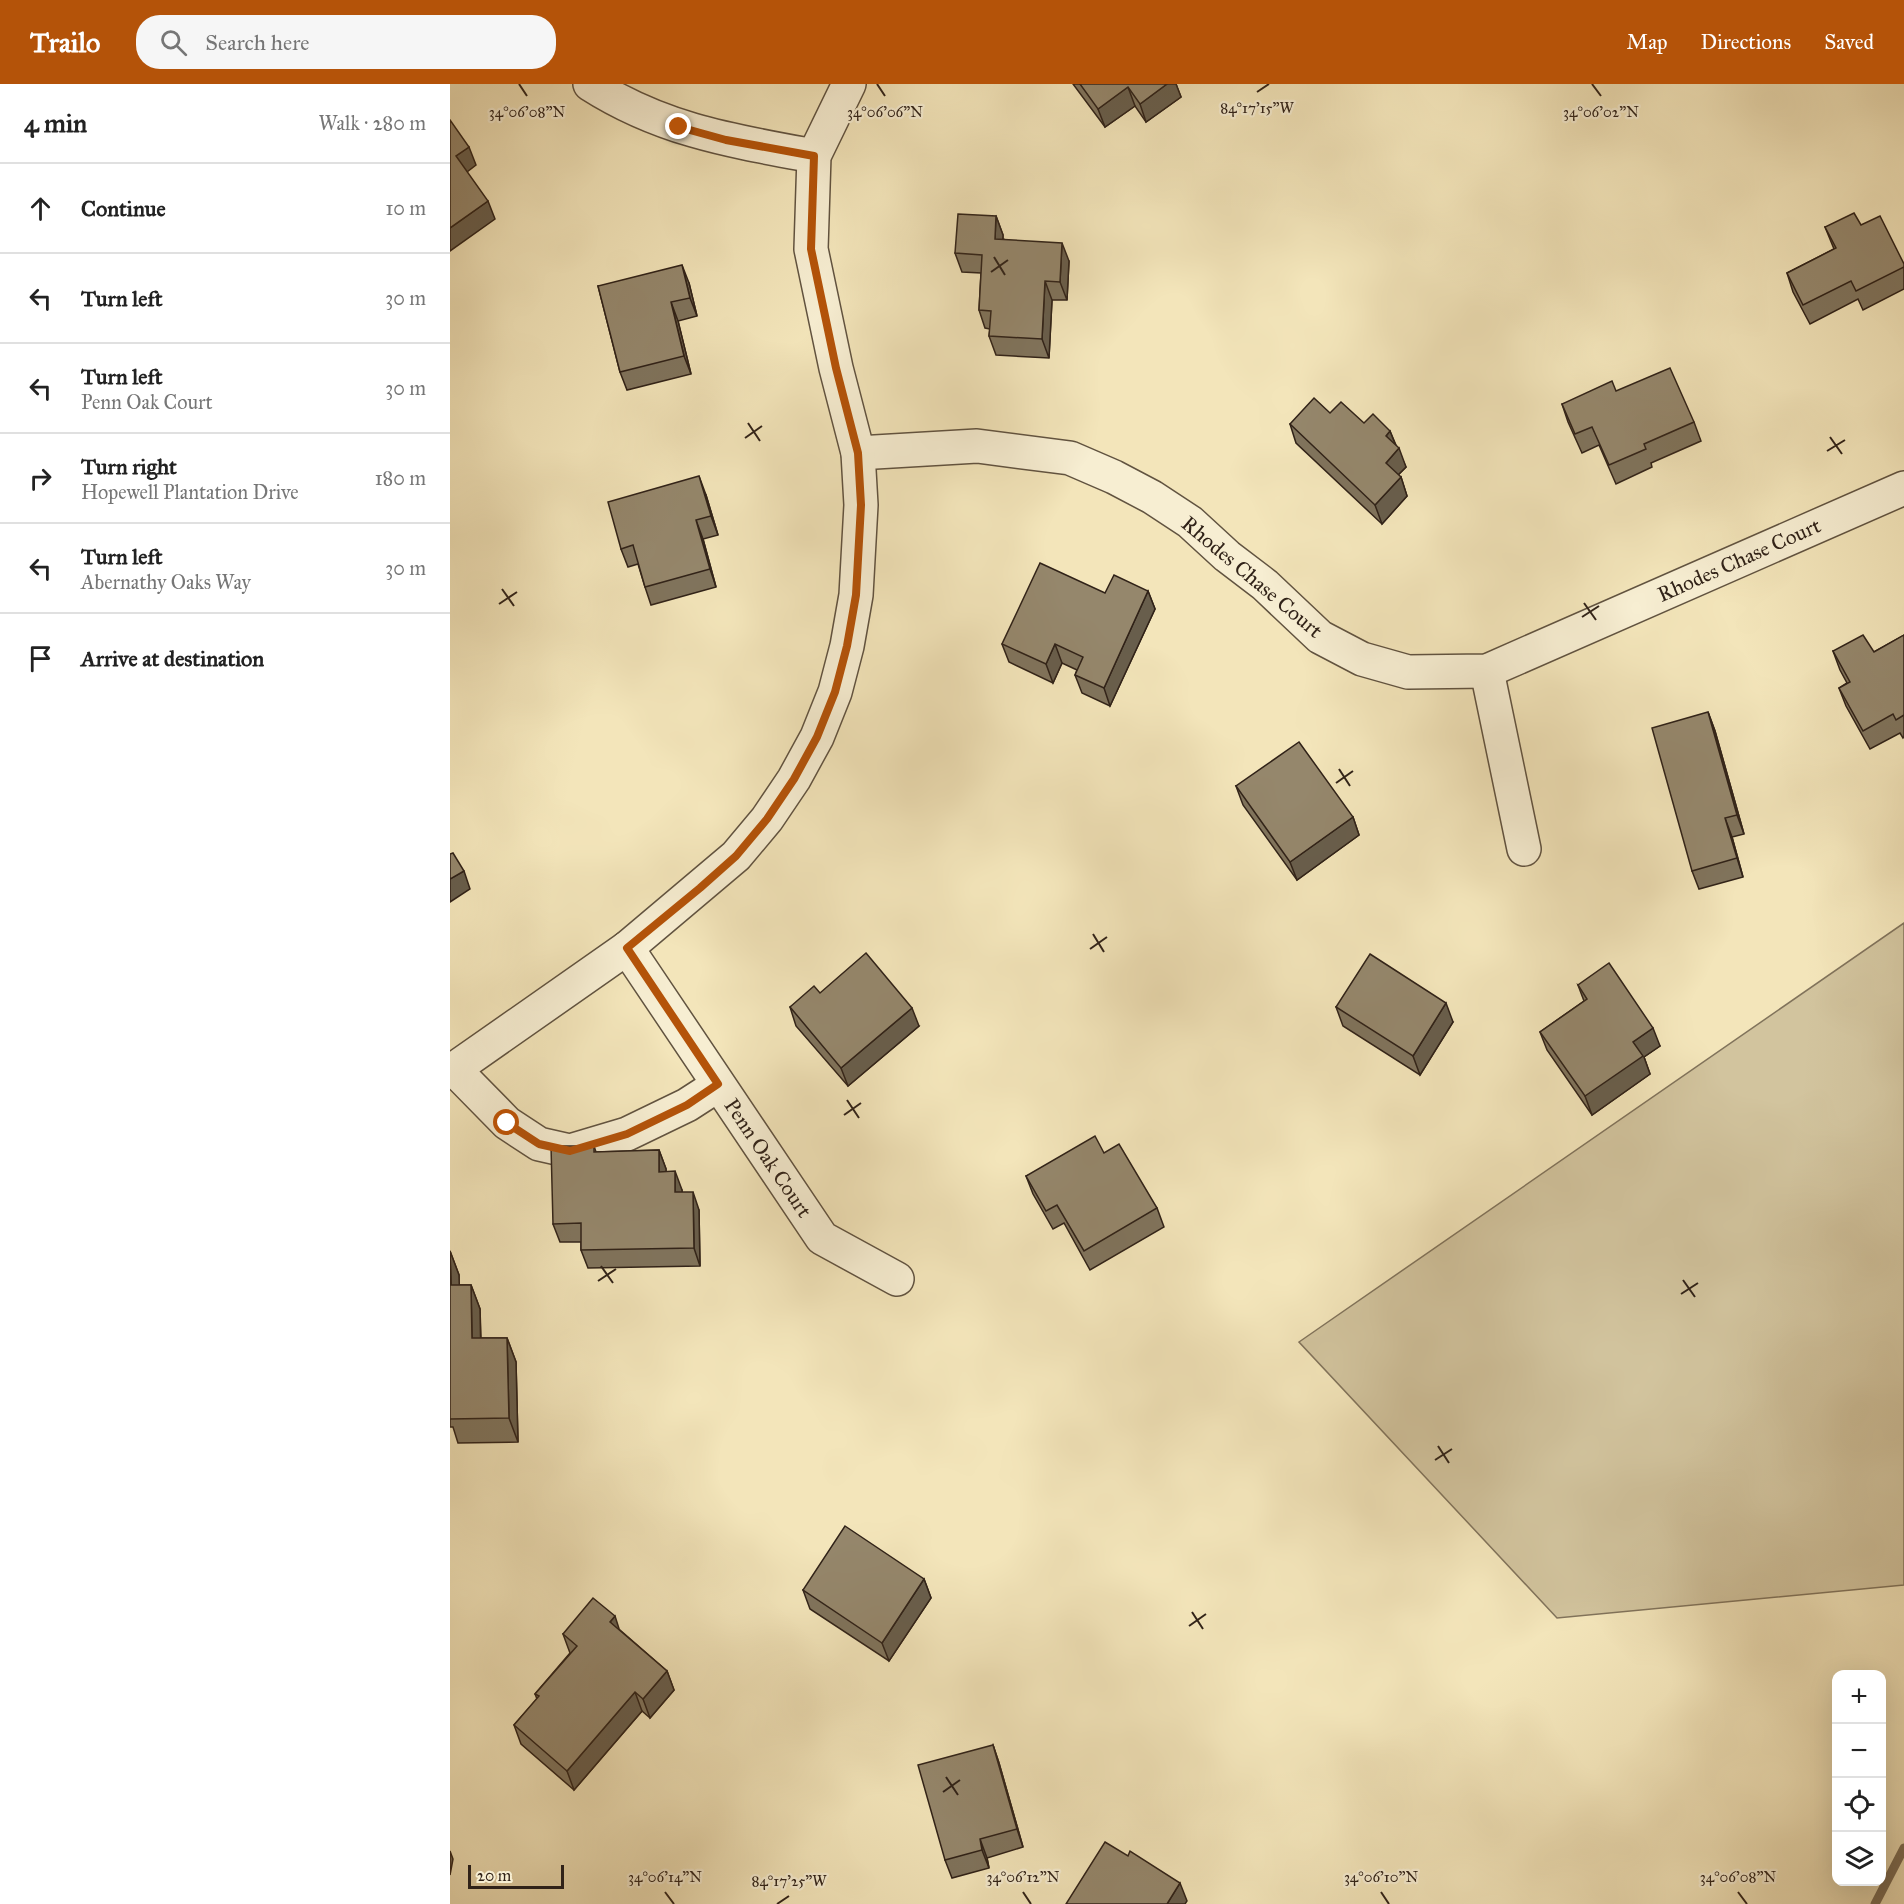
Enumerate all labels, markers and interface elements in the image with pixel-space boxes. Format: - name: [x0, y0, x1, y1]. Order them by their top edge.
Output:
- search box: [136, 15, 556, 69]
- text: Trailo: [30, 25, 100, 60]
- icon: search: [157, 26, 190, 59]
- text: Search here: [205, 29, 309, 56]
- text: Map: [1627, 29, 1668, 55]
- text: Directions: [1701, 29, 1791, 55]
- text: Saved: [1824, 29, 1874, 55]
- text: 84°17'15"W: [1220, 99, 1294, 117]
- text: 34°06'08"N: [489, 103, 565, 121]
- text: 34°06'06"N: [847, 103, 923, 121]
- text: 34°06'02"N: [1563, 103, 1639, 121]
- text: 4 min: [24, 107, 87, 139]
- text: Walk · 280 m: [319, 111, 426, 135]
- route end: [665, 113, 691, 139]
- icon: ahead: [24, 192, 57, 225]
- text: Continue: [81, 195, 166, 222]
- text: 10 m: [385, 196, 426, 220]
- icon: left: [24, 282, 57, 315]
- text: Turn left: [81, 285, 163, 312]
- text: 30 m: [385, 286, 426, 310]
- text: Turn left: [81, 363, 163, 390]
- icon: left: [24, 372, 57, 405]
- text: 30 m: [385, 376, 426, 400]
- text: Penn Oak Court: [81, 390, 213, 414]
- text: Turn right: [81, 453, 177, 480]
- icon: right: [24, 462, 57, 495]
- text: 180 m: [375, 466, 426, 490]
- text: Hopewell Plantation Drive: [81, 480, 299, 504]
- street label: Rhodes Chase Court: [1176, 511, 1328, 644]
- street label: Rhodes Chase Court: [1653, 512, 1825, 608]
- text: Turn left: [81, 543, 163, 570]
- icon: left: [24, 552, 57, 585]
- text: 30 m: [385, 556, 426, 580]
- text: Abernathy Oaks Way: [81, 570, 251, 594]
- icon: arrive: [24, 642, 57, 675]
- text: Arrive at destination: [81, 645, 264, 672]
- street label: Penn Oak Court: [719, 1093, 818, 1223]
- route start: [493, 1109, 519, 1135]
- map controls: [1832, 1670, 1886, 1886]
- button: +: [1832, 1670, 1886, 1724]
- button: −: [1832, 1724, 1886, 1778]
- button: locate: [1832, 1778, 1886, 1832]
- button: layers: [1832, 1832, 1886, 1886]
- scale bar: [468, 1862, 564, 1890]
- text: 20 m: [477, 1866, 511, 1885]
- text: 34°06'14"N: [628, 1868, 702, 1886]
- text: 34°06'12"N: [987, 1868, 1060, 1886]
- text: 34°06'10"N: [1344, 1868, 1418, 1886]
- text: 34°06'08"N: [1700, 1868, 1776, 1886]
- text: 84°17'25"W: [752, 1872, 827, 1890]

